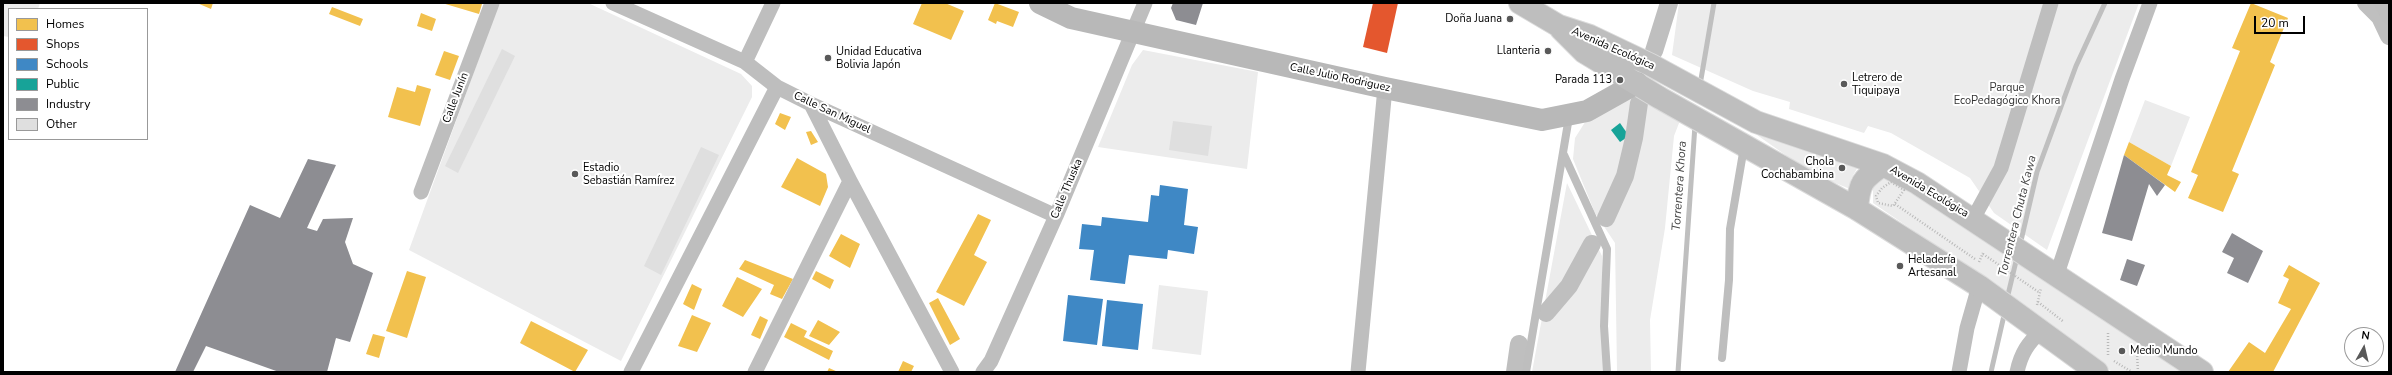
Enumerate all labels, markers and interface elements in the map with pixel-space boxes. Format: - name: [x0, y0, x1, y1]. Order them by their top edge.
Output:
- legend: [8, 8, 148, 140]
- scale bar: [2256, 8, 2307, 34]
- place label: Doña Juana: [1445, 12, 1502, 26]
- marker: Doña Juana: [1505, 14, 1515, 24]
- text: 20 m: [2261, 15, 2289, 31]
- text: Homes: [46, 16, 84, 32]
- street label: Avenida Ecológica: [1569, 25, 1657, 73]
- text: Shops: [46, 36, 80, 52]
- place label: Llanteria: [1497, 44, 1540, 58]
- place label: Unidad Educativa Bolivia Japón: [836, 45, 922, 71]
- marker: Llanteria: [1543, 46, 1553, 56]
- marker: Unidad Educativa Bolivia Japón: [823, 53, 833, 63]
- text: Schools: [46, 56, 88, 72]
- street label: Calle Julio Rodriguez: [1289, 61, 1391, 95]
- street label: Calle Junín: [440, 71, 472, 125]
- place label: Letrero de Tiquipaya: [1852, 71, 1902, 97]
- place label: Parada 113: [1555, 73, 1612, 87]
- marker: Parada 113: [1615, 75, 1625, 85]
- text: Public: [46, 76, 79, 92]
- marker: Letrero de Tiquipaya: [1839, 79, 1849, 89]
- park label: Parque EcoPedagógico Khora: [1954, 81, 2060, 107]
- street label: Calle San Miguel: [791, 89, 873, 137]
- text: Industry: [46, 96, 90, 112]
- text: Other: [46, 116, 77, 132]
- water label: Torrentera Khora: [1670, 140, 1690, 232]
- water label: Torrentera Chuta Kawa: [1996, 154, 2040, 278]
- place label: Chola Cochabambina: [1761, 155, 1834, 181]
- street label: Calle Thuska: [1048, 157, 1086, 221]
- place label: Estadio Sebastián Ramírez: [583, 161, 674, 187]
- marker: Chola Cochabambina: [1837, 163, 1847, 173]
- street label: Avenida Ecológica: [1887, 163, 1971, 221]
- marker: Estadio Sebastián Ramírez: [570, 169, 580, 179]
- place label: Heladería Artesanal: [1908, 253, 1956, 279]
- marker: Heladería Artesanal: [1895, 261, 1905, 271]
- north arrow: [2344, 327, 2384, 367]
- text: N: [2360, 328, 2371, 344]
- place label: Medio Mundo: [2130, 344, 2198, 358]
- marker: Medio Mundo: [2117, 346, 2127, 356]

